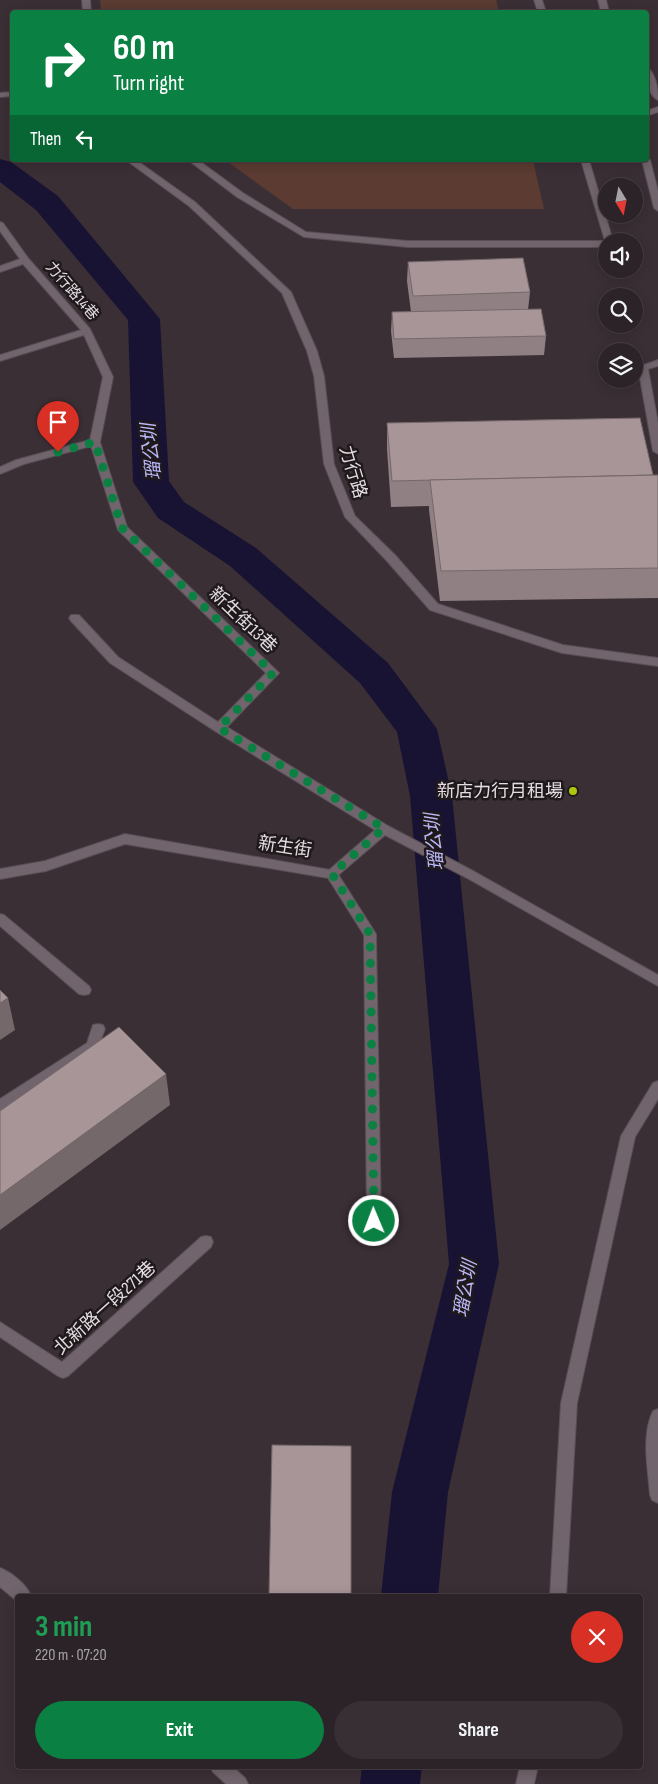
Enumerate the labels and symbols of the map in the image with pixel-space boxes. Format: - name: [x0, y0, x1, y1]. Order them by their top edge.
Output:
- north arrow: [598, 178, 642, 222]
- street label: 力行路14巷: [41, 258, 103, 324]
- pin: [37, 401, 79, 452]
- water label: 瑠公圳: [137, 419, 166, 482]
- street label: 力行路: [335, 443, 371, 501]
- street label: 新生街13巷: [205, 583, 281, 657]
- place label: 新店力行月租場: [437, 781, 563, 802]
- marker: 新店力行月租場: [567, 785, 579, 797]
- water label: 瑠公圳: [421, 810, 449, 871]
- street label: 新生街: [257, 832, 313, 862]
- position arrow: [347, 1194, 399, 1246]
- water label: 瑠公圳: [450, 1256, 483, 1319]
- street label: 北新路一段271巷: [50, 1257, 160, 1359]

